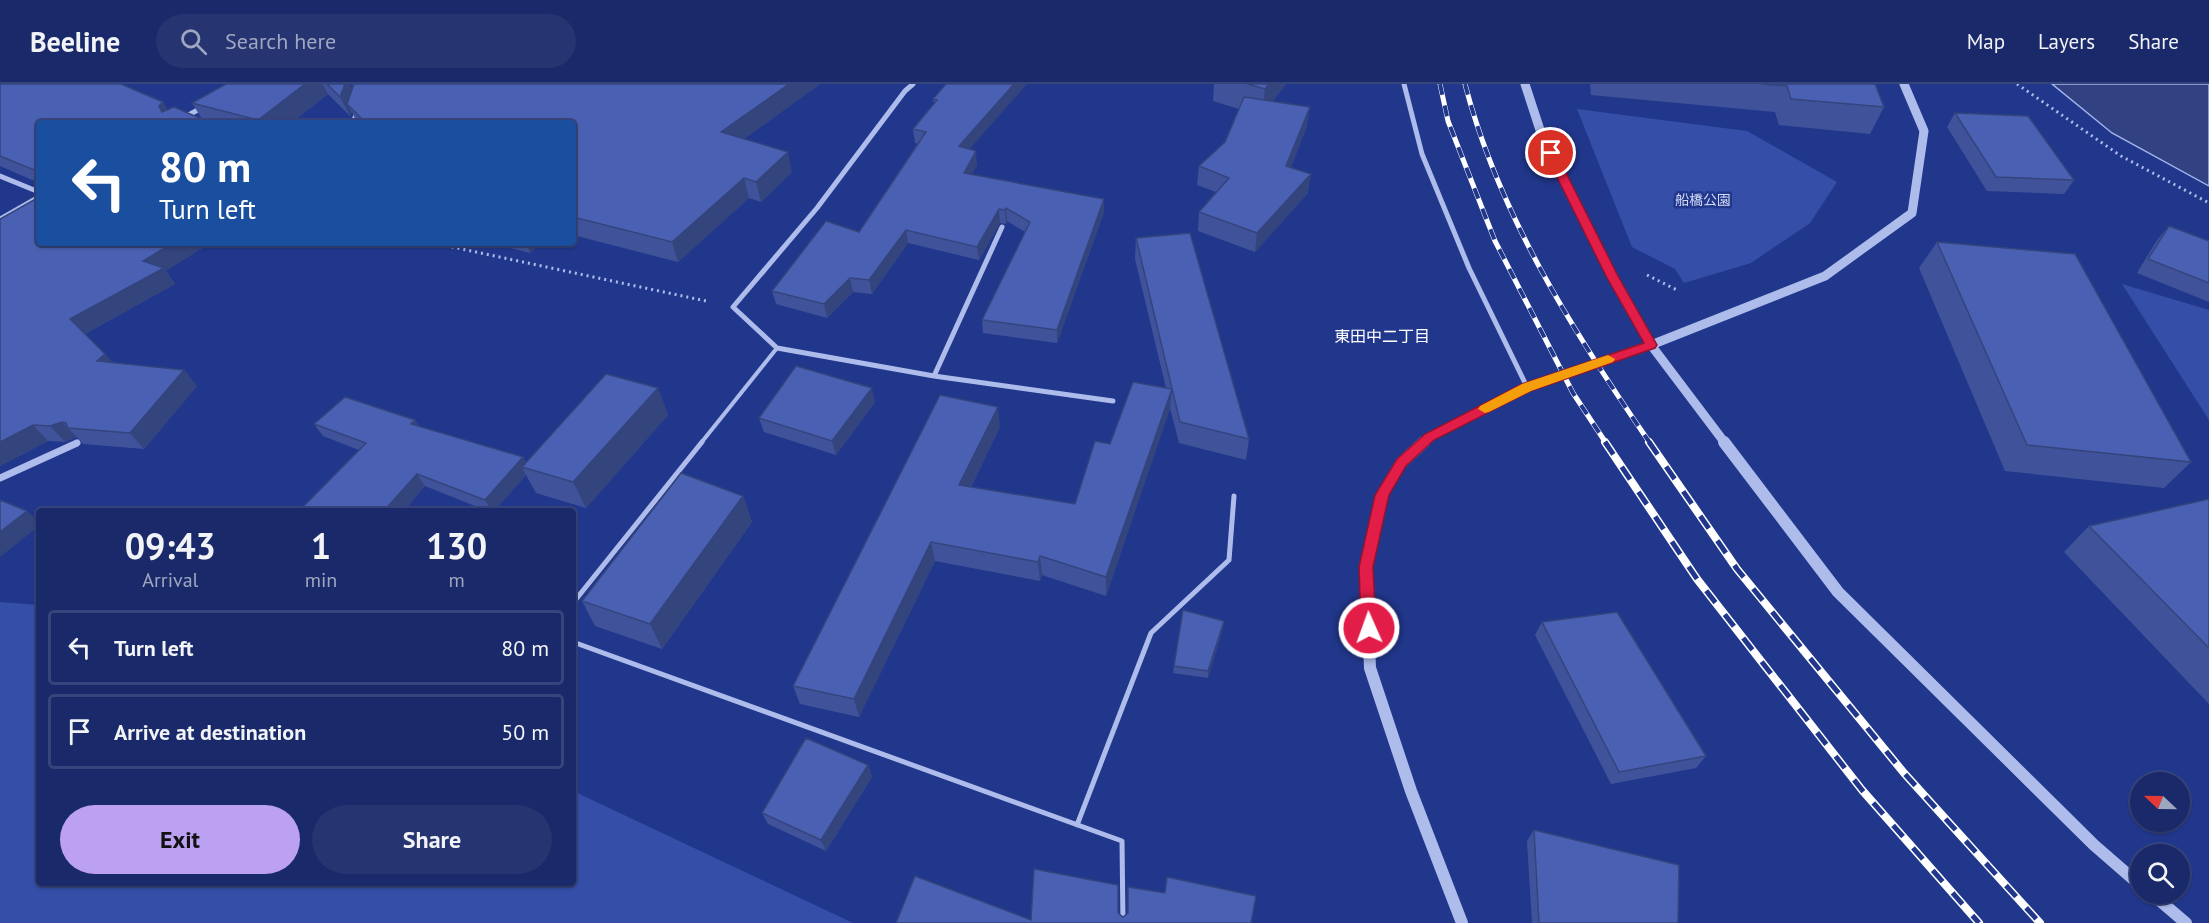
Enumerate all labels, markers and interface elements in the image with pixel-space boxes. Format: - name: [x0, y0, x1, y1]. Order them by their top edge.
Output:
- search box: [156, 14, 576, 68]
- text: Beeline: [30, 23, 120, 60]
- icon: search: [177, 25, 210, 58]
- text: Search here: [225, 27, 336, 55]
- text: Map: [1967, 28, 2005, 55]
- text: Layers: [2038, 28, 2095, 55]
- text: Share: [2128, 28, 2179, 55]
- pin: [1525, 127, 1576, 178]
- icon: arrive: [1534, 136, 1567, 169]
- text: 80 m: [159, 139, 251, 194]
- icon: left: [60, 144, 138, 222]
- park label: 船橋公園: [1675, 191, 1731, 209]
- text: Turn left: [159, 192, 256, 226]
- district label: 東田中二丁目: [1334, 326, 1430, 346]
- text: 09:43: [125, 522, 216, 569]
- text: 1: [311, 522, 331, 569]
- text: 130: [426, 522, 487, 569]
- text: Arrival: [142, 567, 198, 593]
- text: min: [305, 567, 337, 593]
- text: m: [449, 567, 465, 593]
- position arrow: [1337, 596, 1401, 660]
- icon: left: [63, 631, 96, 664]
- text: Turn left: [114, 634, 194, 662]
- text: 80 m: [501, 634, 549, 662]
- icon: arrive: [63, 715, 96, 748]
- text: Arrive at destination: [114, 718, 306, 746]
- text: 50 m: [501, 718, 549, 746]
- north arrow: [2130, 772, 2190, 832]
- map controls: [2130, 772, 2190, 904]
- button: Exit: [60, 805, 300, 874]
- button: Share: [312, 805, 552, 874]
- button: search: [2130, 844, 2190, 904]

